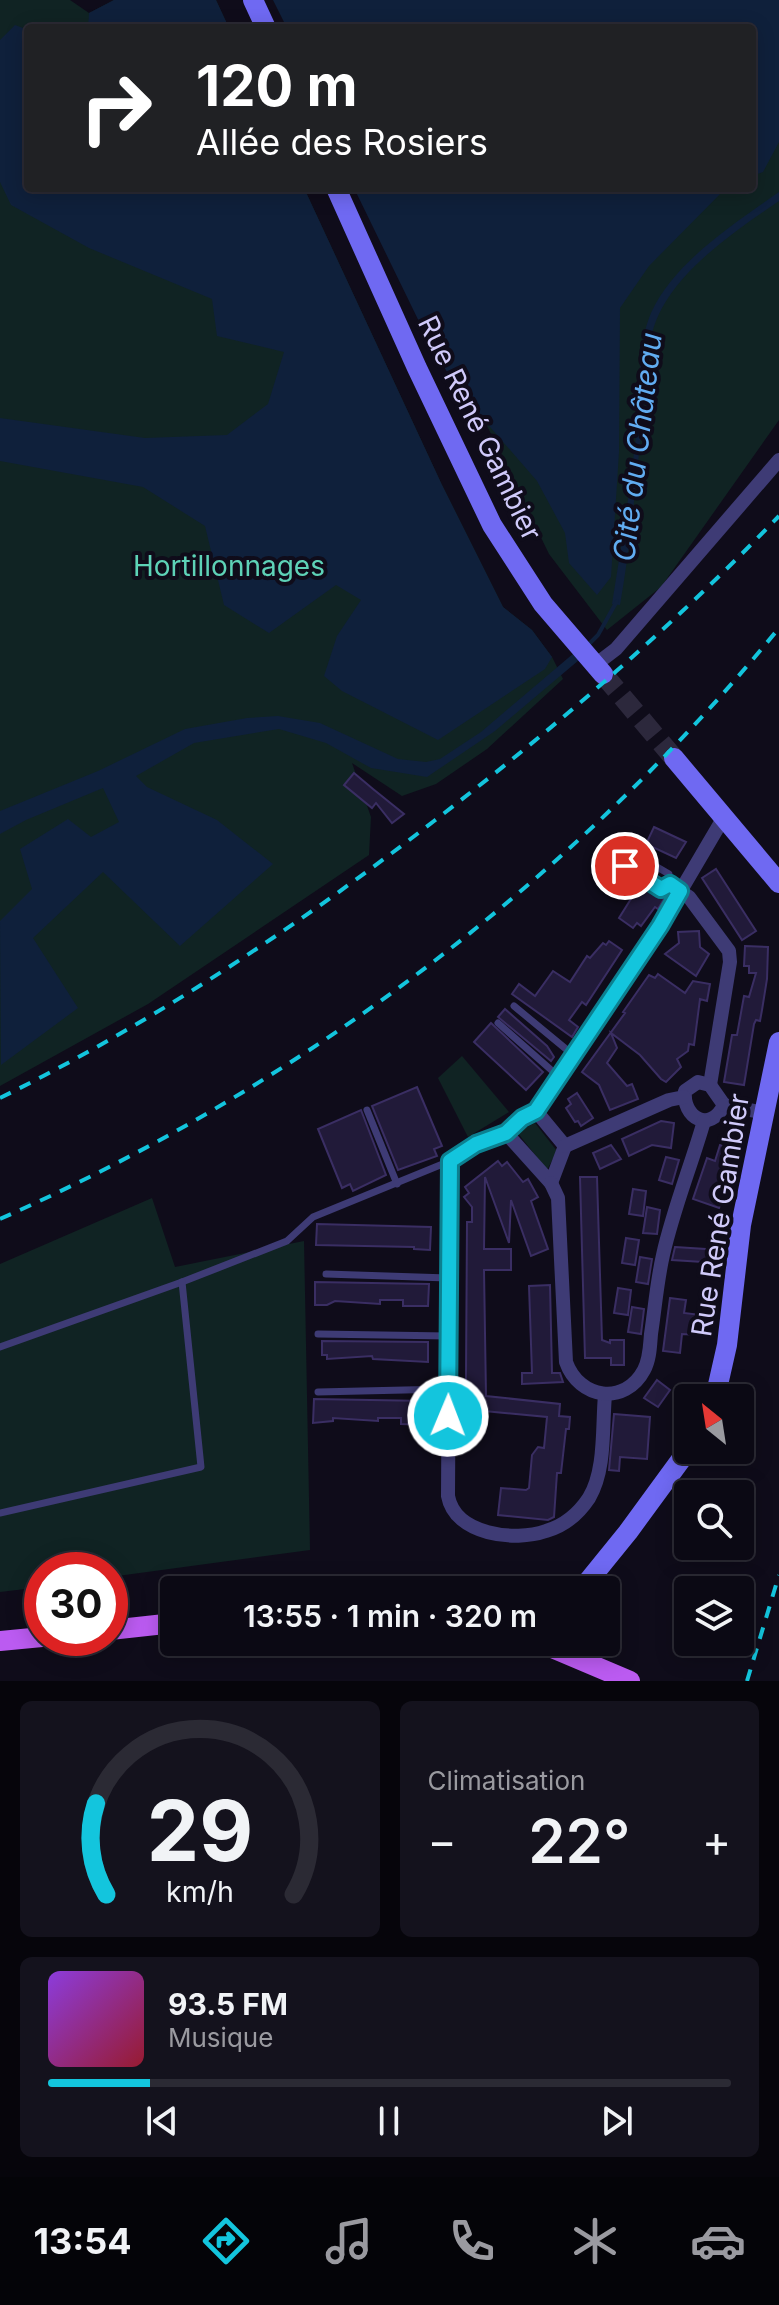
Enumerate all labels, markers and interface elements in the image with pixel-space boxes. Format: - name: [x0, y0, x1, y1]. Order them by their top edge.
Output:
- text: 120 m: [196, 52, 358, 120]
- icon: right: [64, 56, 168, 160]
- text: Allée des Rosiers: [196, 120, 488, 164]
- street label: Rue René Gambier: [411, 310, 549, 546]
- water label: Cité du Château: [605, 331, 669, 563]
- park label: Hortillonnages: [133, 549, 325, 583]
- pin: [591, 832, 659, 900]
- icon: arrive: [603, 844, 647, 888]
- street label: Rue René Gambier: [684, 1091, 756, 1339]
- position arrow: [406, 1374, 490, 1458]
- north arrow: [674, 1384, 754, 1464]
- map controls: [674, 1384, 754, 1656]
- button: search: [674, 1480, 754, 1560]
- speed limit sign: 30: [24, 1552, 128, 1656]
- button: layers: [674, 1576, 754, 1656]
- text: 13:55 · 1 min · 320 m: [243, 1598, 537, 1634]
- text: Climatisation: [428, 1765, 585, 1796]
- text: 29: [147, 1780, 253, 1881]
- text: 22°: [528, 1805, 630, 1877]
- text: −: [428, 1814, 457, 1868]
- text: +: [702, 1814, 731, 1868]
- text: km/h: [166, 1874, 234, 1909]
- text: 93.5 FM: [168, 1986, 288, 2022]
- text: Musique: [168, 2022, 273, 2053]
- icon: previous: [140, 2099, 184, 2143]
- icon: pause: [367, 2099, 411, 2143]
- icon: next: [595, 2099, 639, 2143]
- icon: directions: [198, 2213, 254, 2269]
- icon: music: [321, 2213, 377, 2269]
- icon: phone: [444, 2213, 500, 2269]
- icon: climate: [567, 2213, 623, 2269]
- icon: car: [690, 2213, 746, 2269]
- text: 13:54: [33, 2219, 132, 2263]

